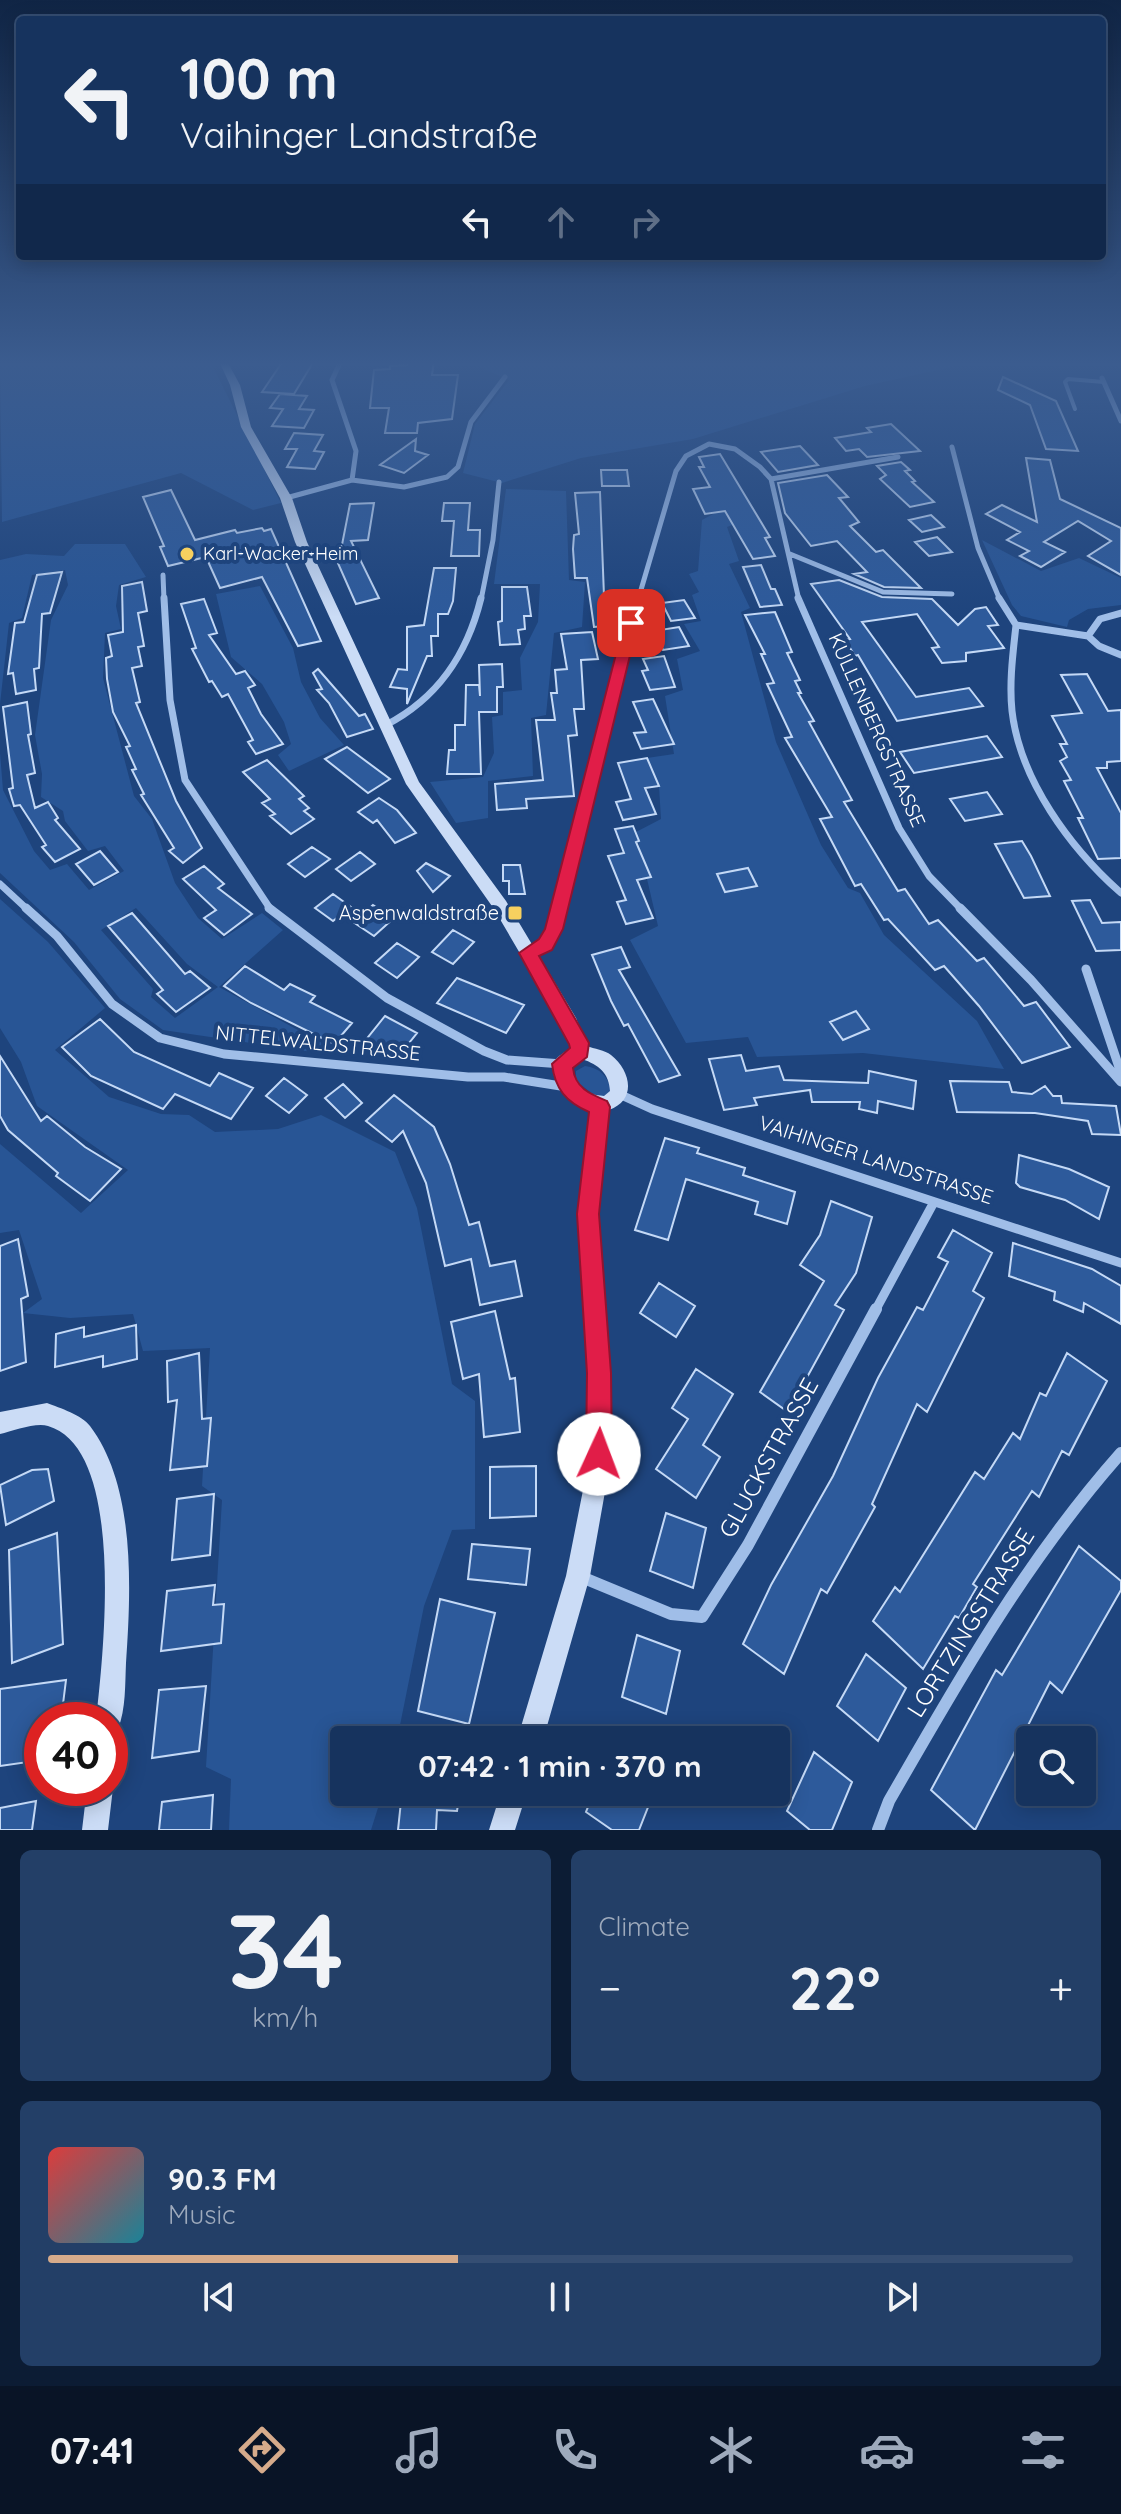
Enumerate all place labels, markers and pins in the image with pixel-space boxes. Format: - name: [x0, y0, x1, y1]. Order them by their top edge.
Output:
- place label: Karl-Wacker-Heim: [203, 542, 358, 565]
- marker: Karl-Wacker-Heim: [178, 545, 196, 563]
- pin: [597, 589, 665, 657]
- place label: Aspenwaldstraße: [339, 900, 499, 925]
- marker: Aspenwaldstraße: [506, 904, 524, 922]

